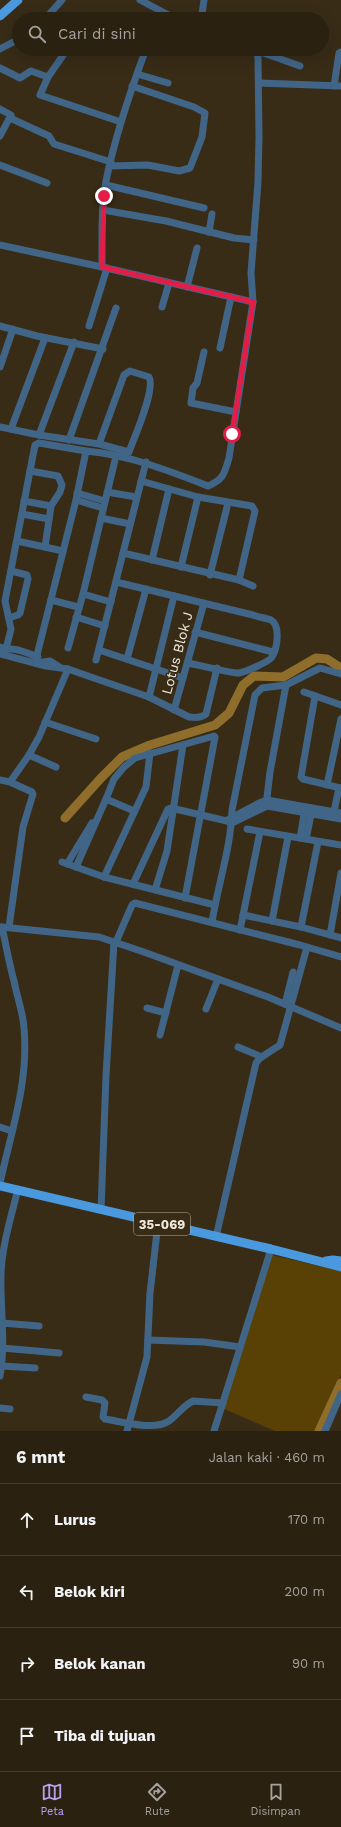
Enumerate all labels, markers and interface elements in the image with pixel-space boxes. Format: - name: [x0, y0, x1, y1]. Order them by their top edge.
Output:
- search box: [12, 12, 329, 56]
- icon: search: [26, 23, 48, 45]
- text: Cari di sini: [58, 25, 136, 43]
- route end: [95, 187, 113, 205]
- route start: [223, 425, 241, 443]
- street label: Lotus Blok J: [158, 610, 196, 696]
- road number: 35-069: [134, 1213, 190, 1235]
- text: 6 mnt: [16, 1447, 65, 1467]
- text: Jalan kaki · 460 m: [209, 1450, 325, 1465]
- icon: ahead: [16, 1509, 38, 1531]
- text: Lurus: [54, 1511, 96, 1529]
- text: 170 m: [288, 1512, 325, 1527]
- icon: left: [16, 1581, 38, 1603]
- text: Belok kiri: [54, 1583, 125, 1601]
- text: 200 m: [284, 1584, 325, 1599]
- icon: right: [16, 1653, 38, 1675]
- text: Belok kanan: [54, 1655, 145, 1673]
- text: 90 m: [292, 1656, 325, 1671]
- icon: arrive: [16, 1725, 38, 1747]
- text: Tiba di tujuan: [54, 1727, 156, 1745]
- tab: Peta: [40, 1781, 64, 1818]
- tab: Rute: [145, 1781, 170, 1818]
- tab: Disimpan: [251, 1781, 301, 1818]

